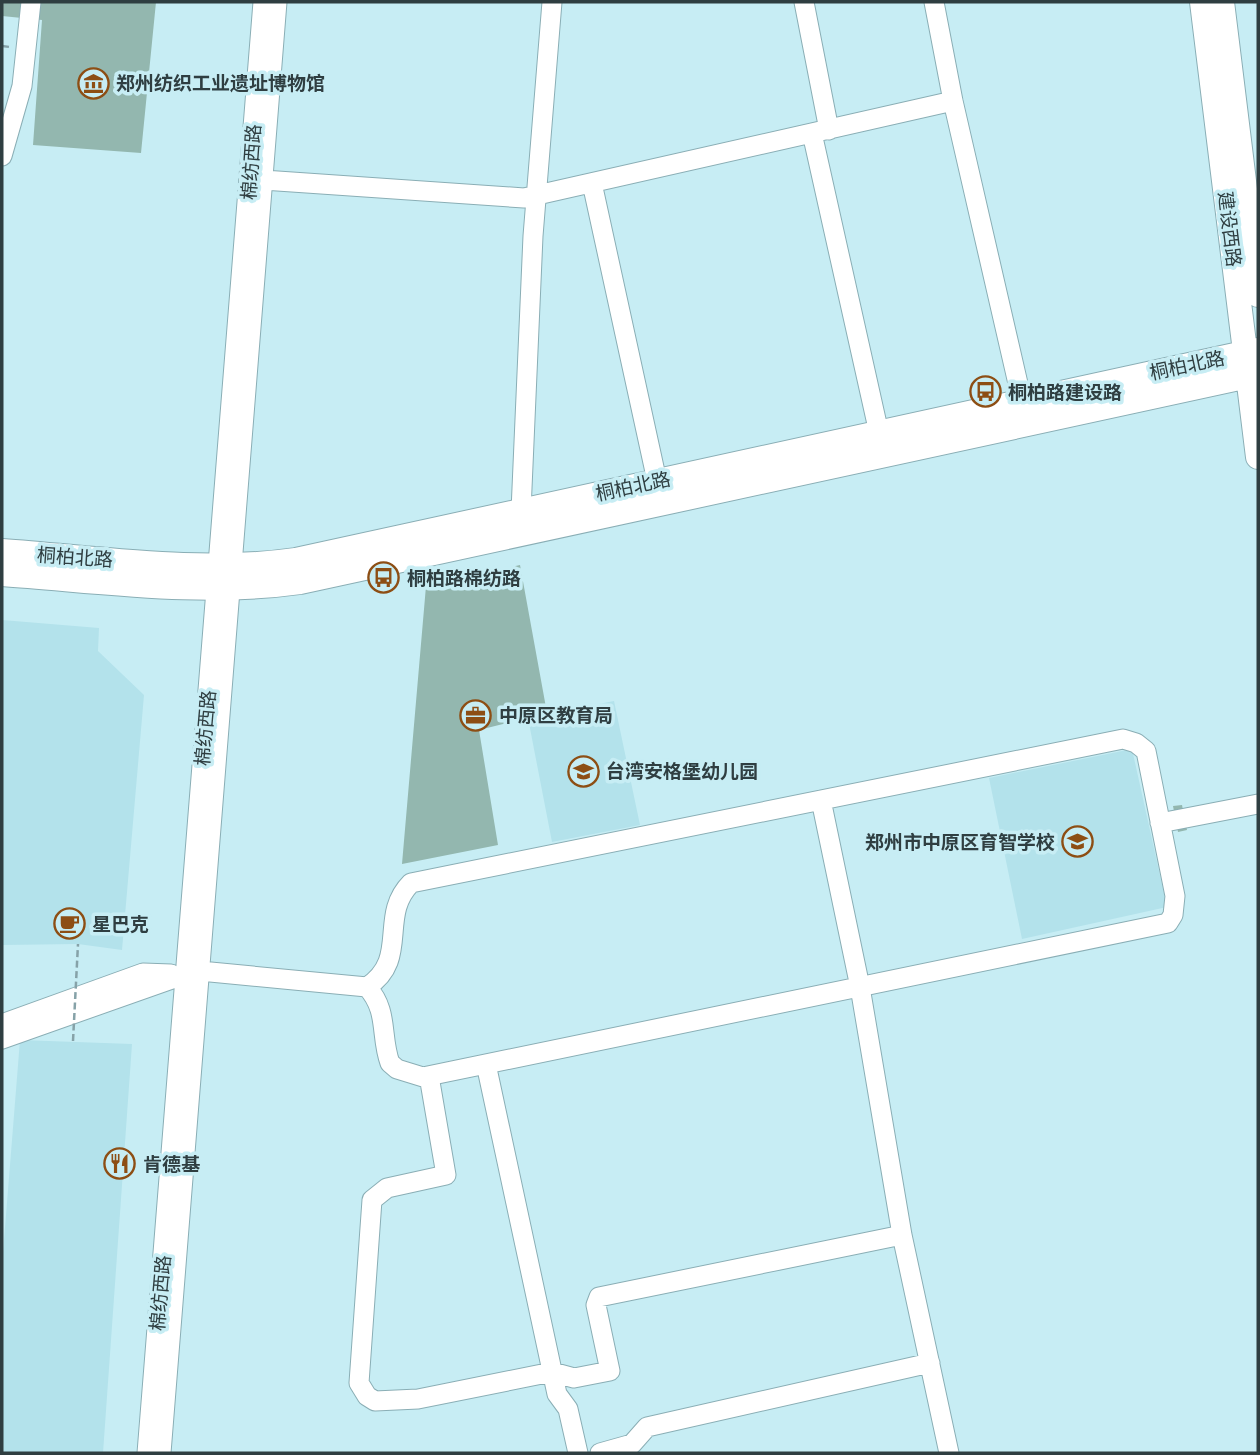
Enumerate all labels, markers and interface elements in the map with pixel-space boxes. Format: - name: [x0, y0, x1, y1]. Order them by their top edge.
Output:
- museum icon: 郑州纺织工业遗址博物馆: [76, 66, 110, 100]
- place label: 郑州纺织工业遗址博物馆: [116, 71, 325, 95]
- street label: 棉纺西路: [236, 123, 266, 201]
- street label: 建设西路: [1213, 190, 1247, 268]
- street label: 桐柏北路: [1147, 345, 1227, 385]
- bus stop icon: 桐柏路建设路: [968, 375, 1002, 409]
- place label: 桐柏路建设路: [1008, 380, 1122, 404]
- street label: 桐柏北路: [593, 466, 673, 506]
- street label: 桐柏北路: [36, 542, 114, 572]
- bus stop icon: 桐柏路棉纺路: [367, 561, 401, 595]
- place label: 桐柏路棉纺路: [407, 566, 521, 590]
- street label: 棉纺西路: [190, 689, 220, 767]
- office icon: 中原区教育局: [459, 698, 493, 732]
- place label: 中原区教育局: [499, 703, 613, 727]
- school or university icon: 台湾安格堡幼儿园: [566, 754, 600, 788]
- place label: 台湾安格堡幼儿园: [606, 759, 758, 783]
- school or university icon: 郑州市中原区育智学校: [1061, 825, 1095, 859]
- place label: 郑州市中原区育智学校: [865, 830, 1055, 854]
- cafe icon: 星巴克: [52, 907, 86, 941]
- place label: 星巴克: [92, 912, 149, 936]
- restaurant icon: 肯德基: [103, 1147, 137, 1181]
- place label: 肯德基: [143, 1152, 201, 1176]
- street label: 棉纺西路: [145, 1254, 175, 1332]

